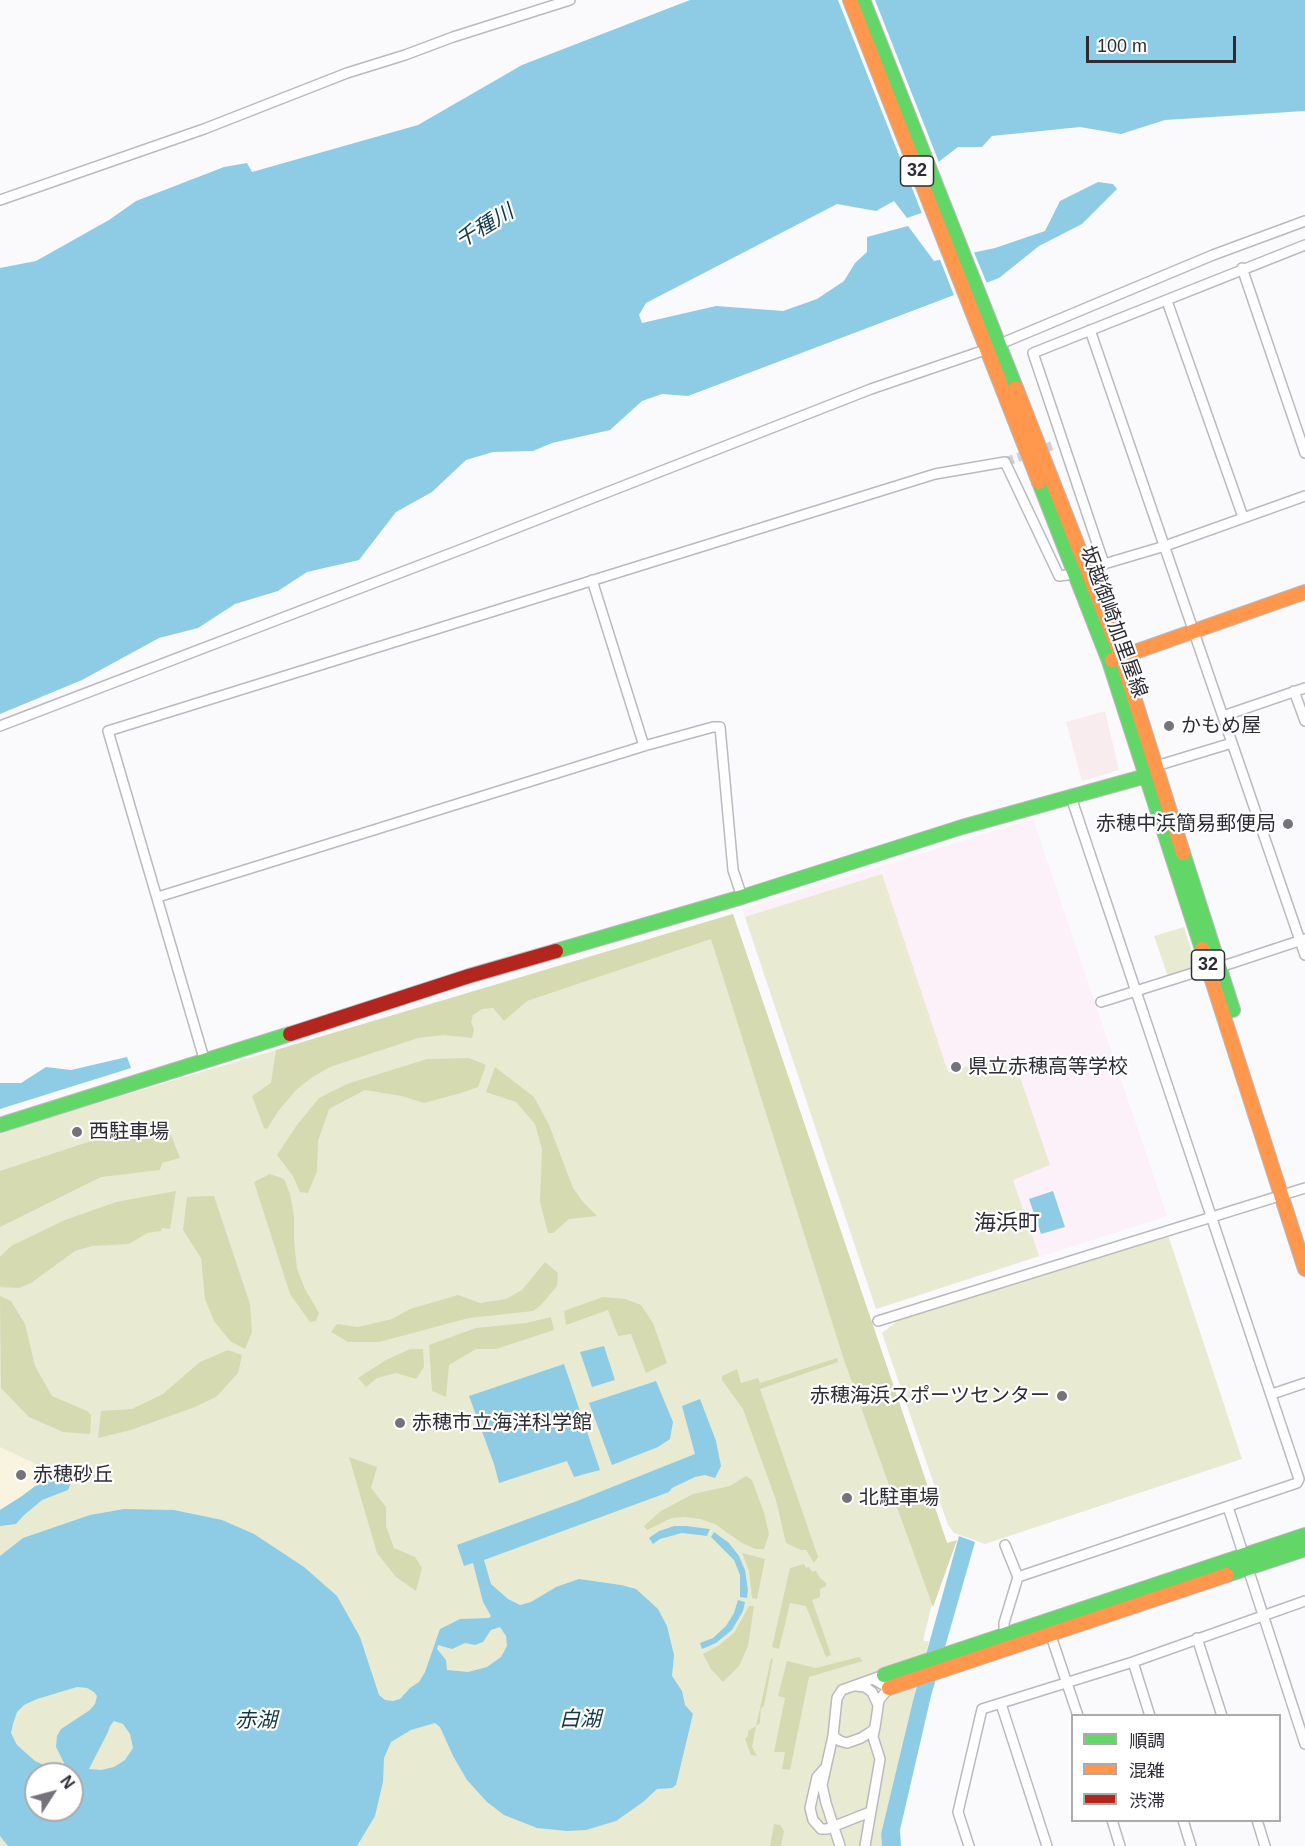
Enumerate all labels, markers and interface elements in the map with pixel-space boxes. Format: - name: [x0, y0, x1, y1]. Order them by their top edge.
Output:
- scale bar: [1089, 24, 1239, 62]
- text: 100 m: [1097, 36, 1147, 56]
- road number: 32: [900, 156, 934, 186]
- water label: 千種川: [452, 200, 518, 254]
- street label: 坂越御崎加里屋線: [1074, 543, 1152, 701]
- place label: かもめ屋: [1181, 714, 1261, 738]
- marker: かもめ屋: [1162, 719, 1176, 733]
- place label: 赤穂中浜簡易郵便局: [1096, 812, 1276, 836]
- marker: 赤穂中浜簡易郵便局: [1281, 817, 1295, 831]
- road number: 32: [1192, 950, 1224, 980]
- place label: 県立赤穂高等学校: [968, 1055, 1128, 1079]
- marker: 県立赤穂高等学校: [949, 1060, 963, 1074]
- place label: 西駐車場: [89, 1120, 169, 1144]
- marker: 西駐車場: [70, 1125, 84, 1139]
- district label: 海浜町: [974, 1211, 1040, 1237]
- place label: 赤穂海浜スポーツセンター: [810, 1384, 1050, 1408]
- marker: 赤穂海浜スポーツセンター: [1055, 1389, 1069, 1403]
- place label: 赤穂市立海洋科学館: [412, 1411, 592, 1435]
- marker: 赤穂市立海洋科学館: [393, 1416, 407, 1430]
- place label: 赤穂砂丘: [33, 1463, 113, 1487]
- marker: 赤穂砂丘: [14, 1468, 28, 1482]
- place label: 北駐車場: [859, 1486, 939, 1510]
- marker: 北駐車場: [840, 1491, 854, 1505]
- water label: 白湖: [559, 1707, 601, 1733]
- water label: 赤湖: [235, 1708, 277, 1734]
- legend: [1071, 1714, 1281, 1822]
- text: 順調: [1129, 1731, 1165, 1751]
- text: 混雑: [1129, 1761, 1165, 1781]
- north arrow: [24, 1762, 84, 1822]
- text: N: [57, 1773, 78, 1792]
- text: 渋滞: [1129, 1791, 1165, 1811]

